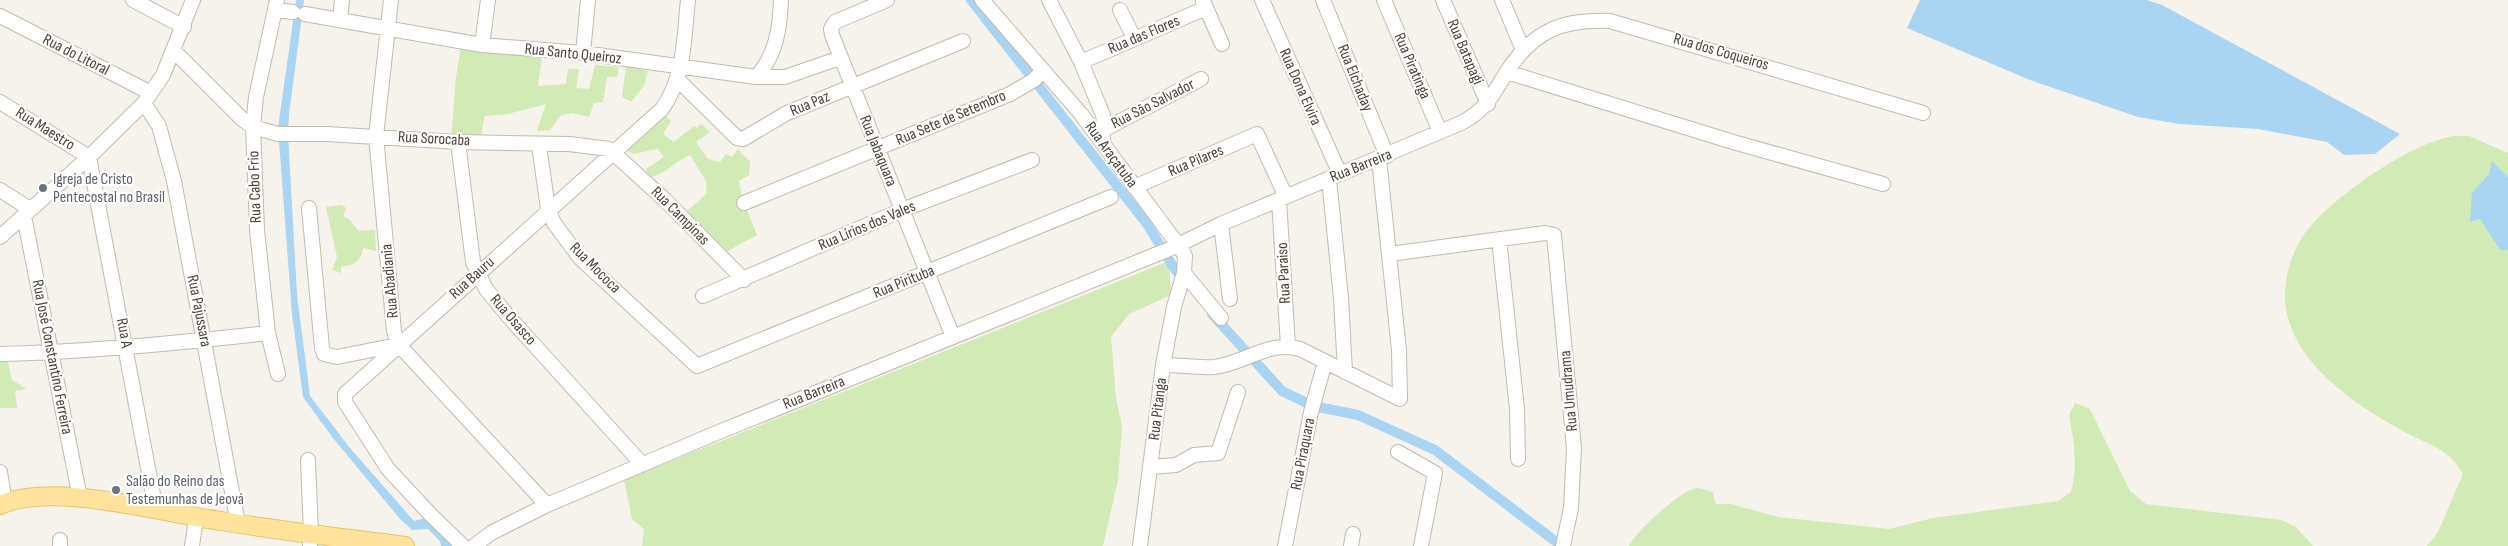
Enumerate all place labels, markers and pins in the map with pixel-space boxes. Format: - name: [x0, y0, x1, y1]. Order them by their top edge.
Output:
- place label: Igreja de Cristo Pentecostal no Brasil: [53, 170, 165, 207]
- marker: Igreja de Cristo Pentecostal no Brasil: [37, 182, 49, 194]
- place label: Salão do Reino das Testemunhas de Jeová: [126, 472, 244, 509]
- marker: Salão do Reino das Testemunhas de Jeová: [110, 484, 122, 496]

